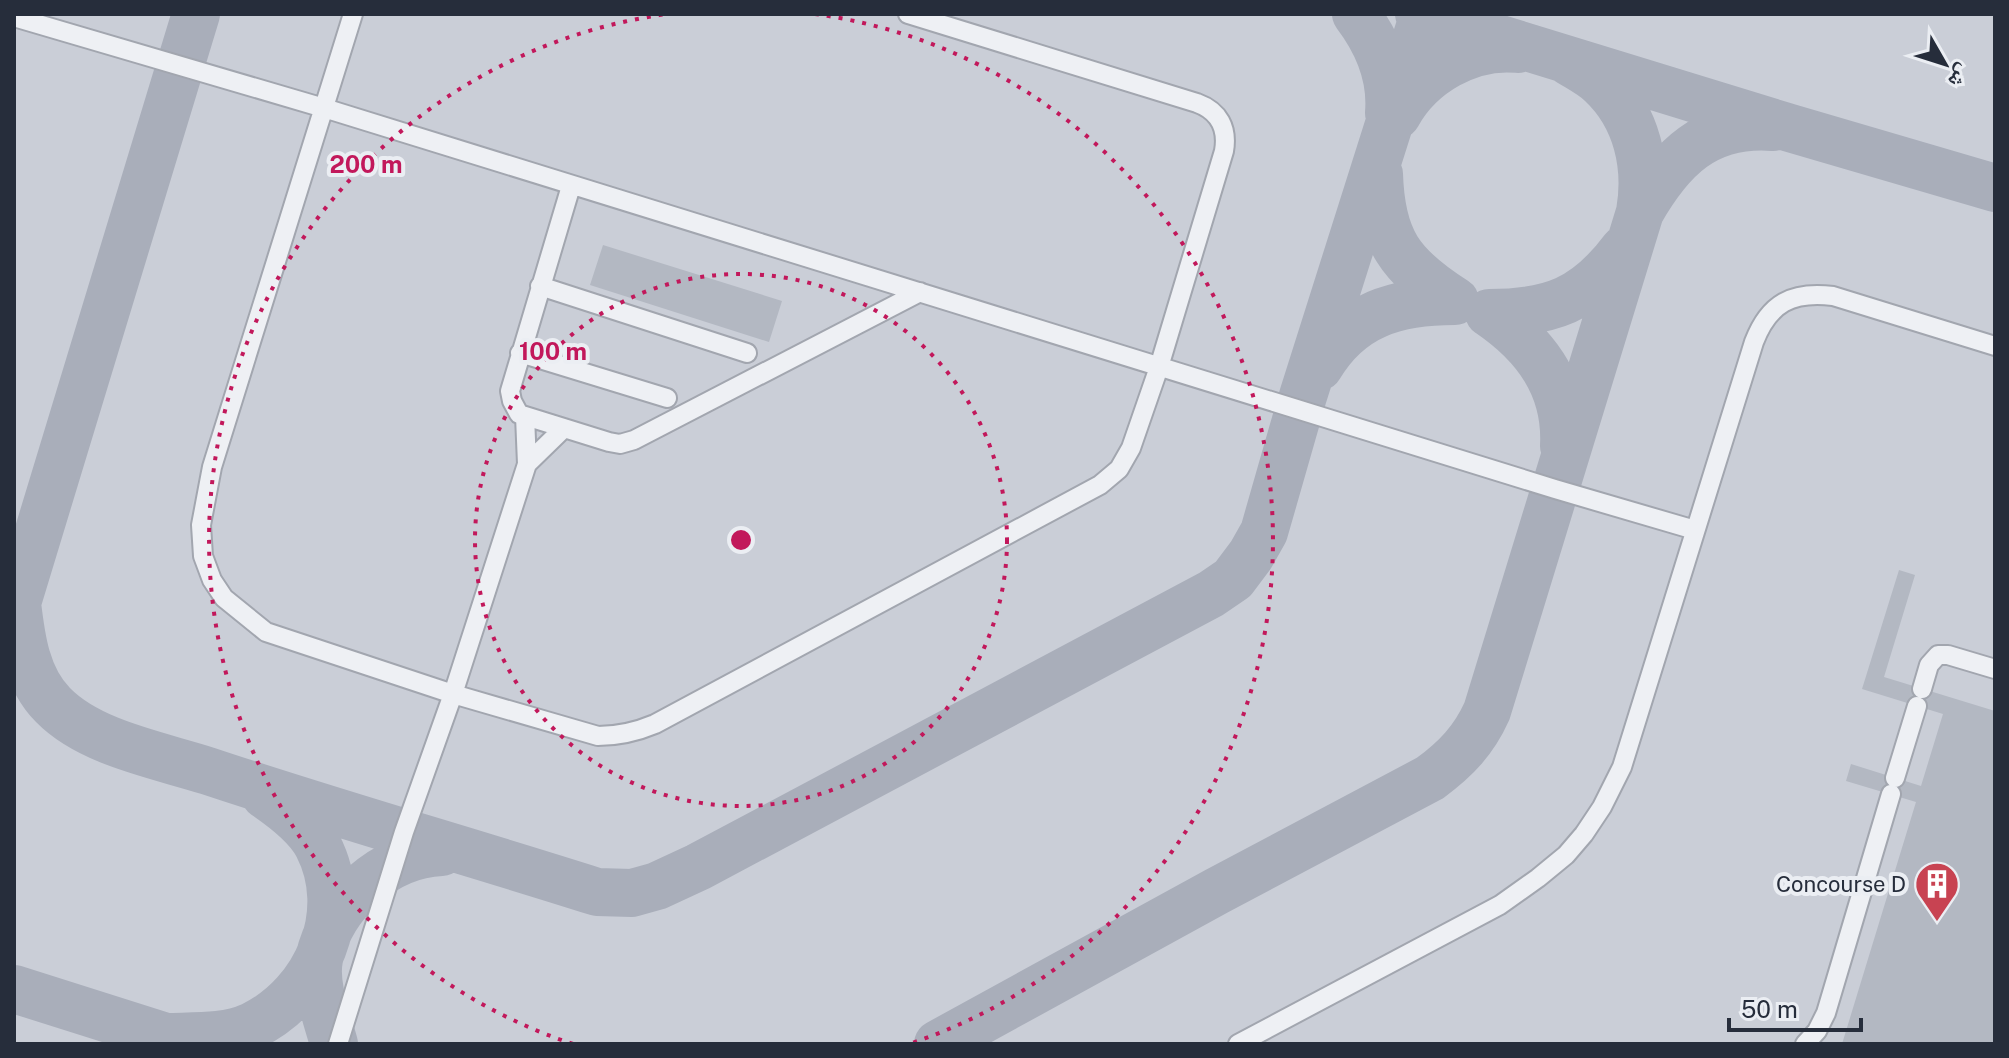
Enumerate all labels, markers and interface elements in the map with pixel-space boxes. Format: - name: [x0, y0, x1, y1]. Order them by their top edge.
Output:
- north arrow: [1905, 24, 1985, 104]
- text: ش: [1942, 59, 1978, 94]
- text: 200 m: [329, 150, 403, 178]
- text: 100 m: [519, 337, 587, 365]
- centre of rings: [727, 526, 755, 554]
- building icon: Concourse D: [1913, 860, 1961, 923]
- place label: Concourse D: [1776, 871, 1906, 897]
- scale bar: [1729, 982, 1861, 1032]
- text: 50 m: [1741, 995, 1798, 1023]

